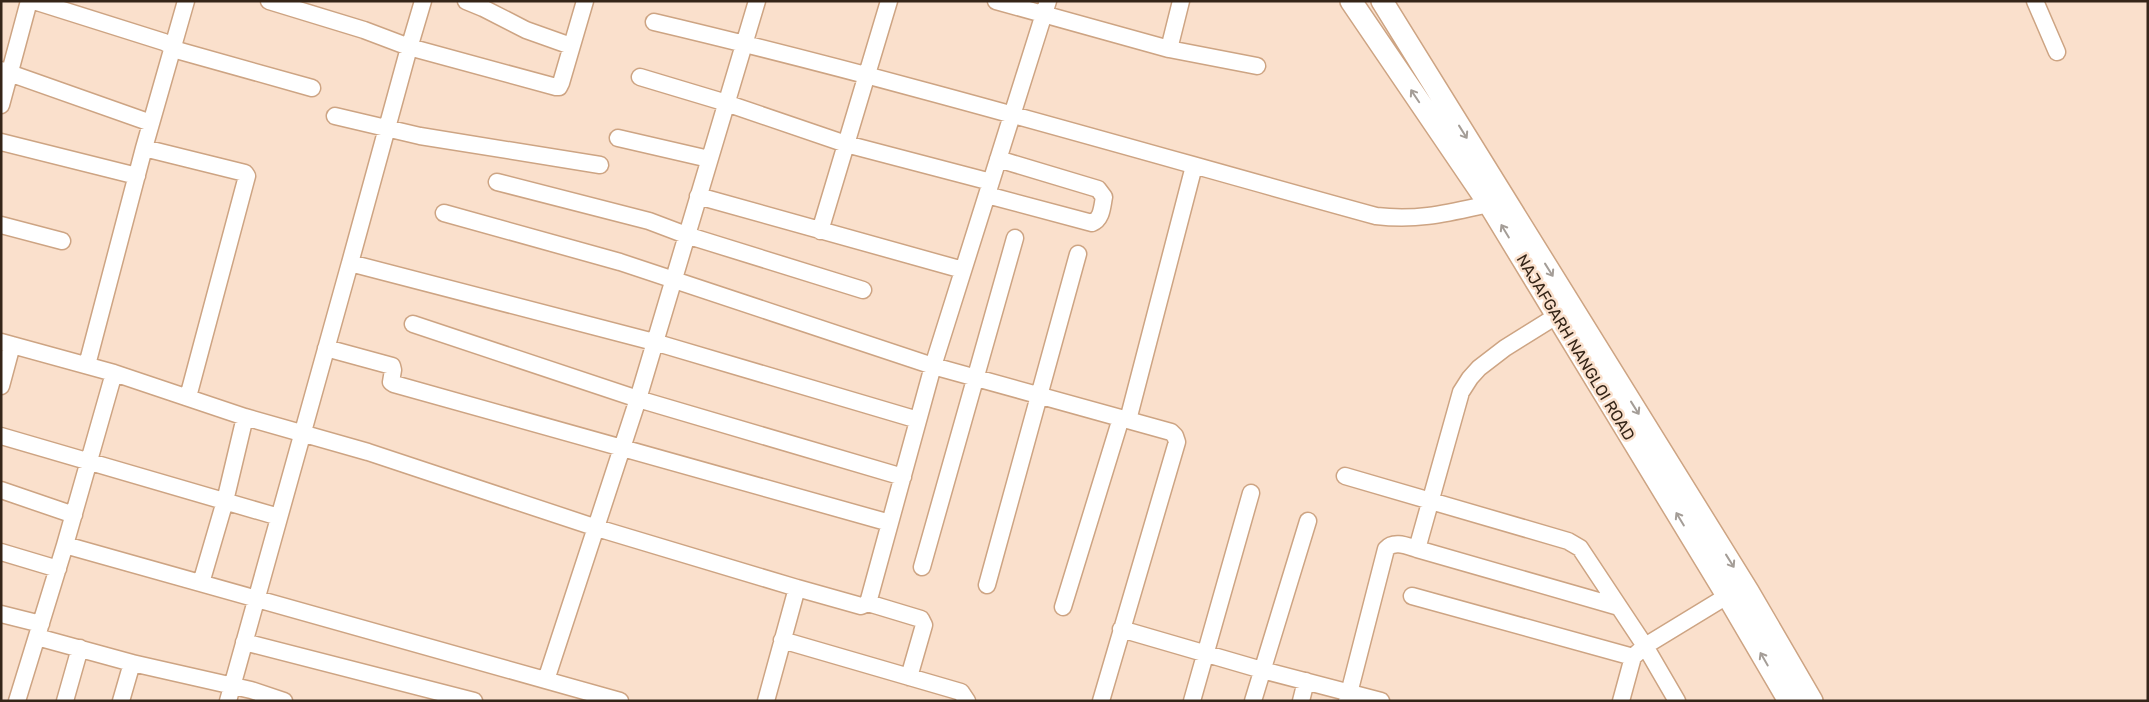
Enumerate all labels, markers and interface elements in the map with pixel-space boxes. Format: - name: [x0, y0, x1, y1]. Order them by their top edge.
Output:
- one-way arrow: [1410, 89, 1420, 103]
- one-way arrow: [1459, 124, 1469, 138]
- one-way arrow: [1500, 224, 1510, 238]
- street label: NAJAFGARH NANGLOI ROAD: [1512, 251, 1639, 444]
- one-way arrow: [1544, 262, 1554, 276]
- one-way arrow: [1630, 400, 1640, 414]
- one-way arrow: [1675, 513, 1685, 527]
- one-way arrow: [1725, 553, 1735, 567]
- one-way arrow: [1759, 651, 1769, 666]

